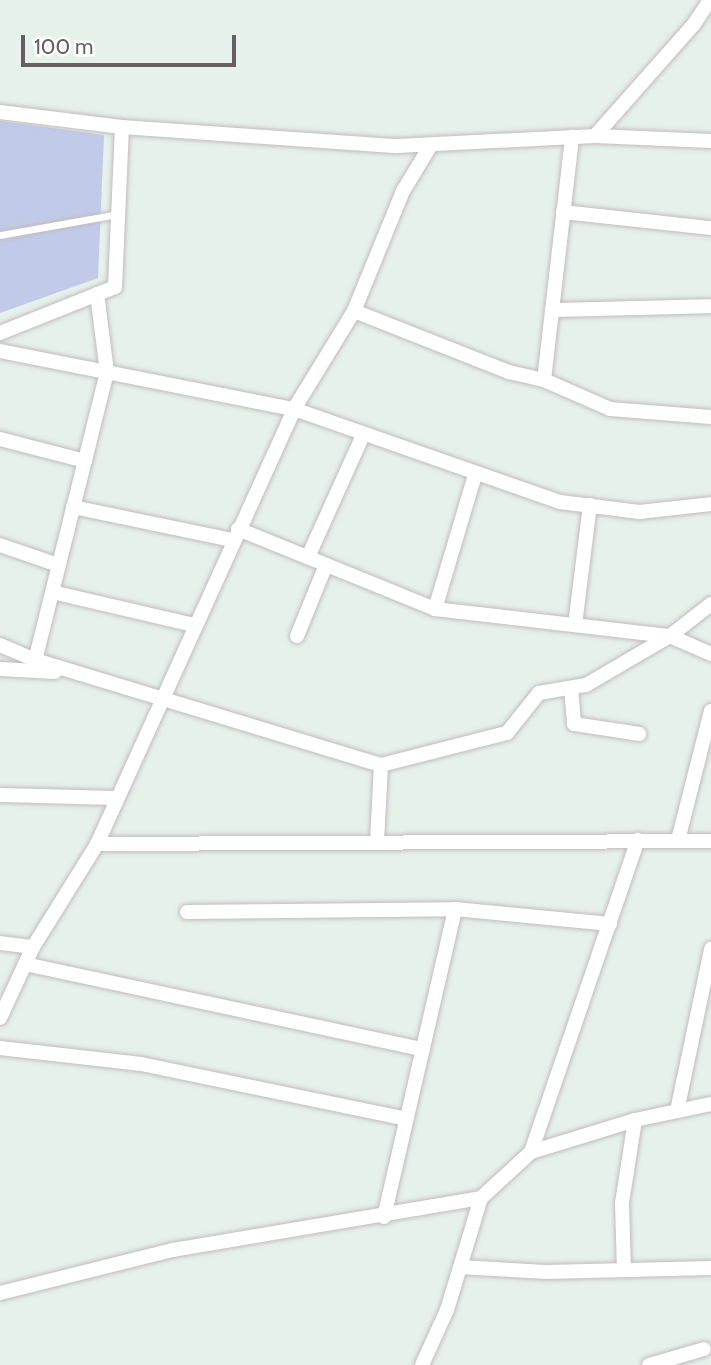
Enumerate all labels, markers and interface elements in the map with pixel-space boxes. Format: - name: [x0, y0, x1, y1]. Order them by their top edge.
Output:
- scale bar: [24, 21, 240, 65]
- text: 100 m: [34, 34, 93, 59]

